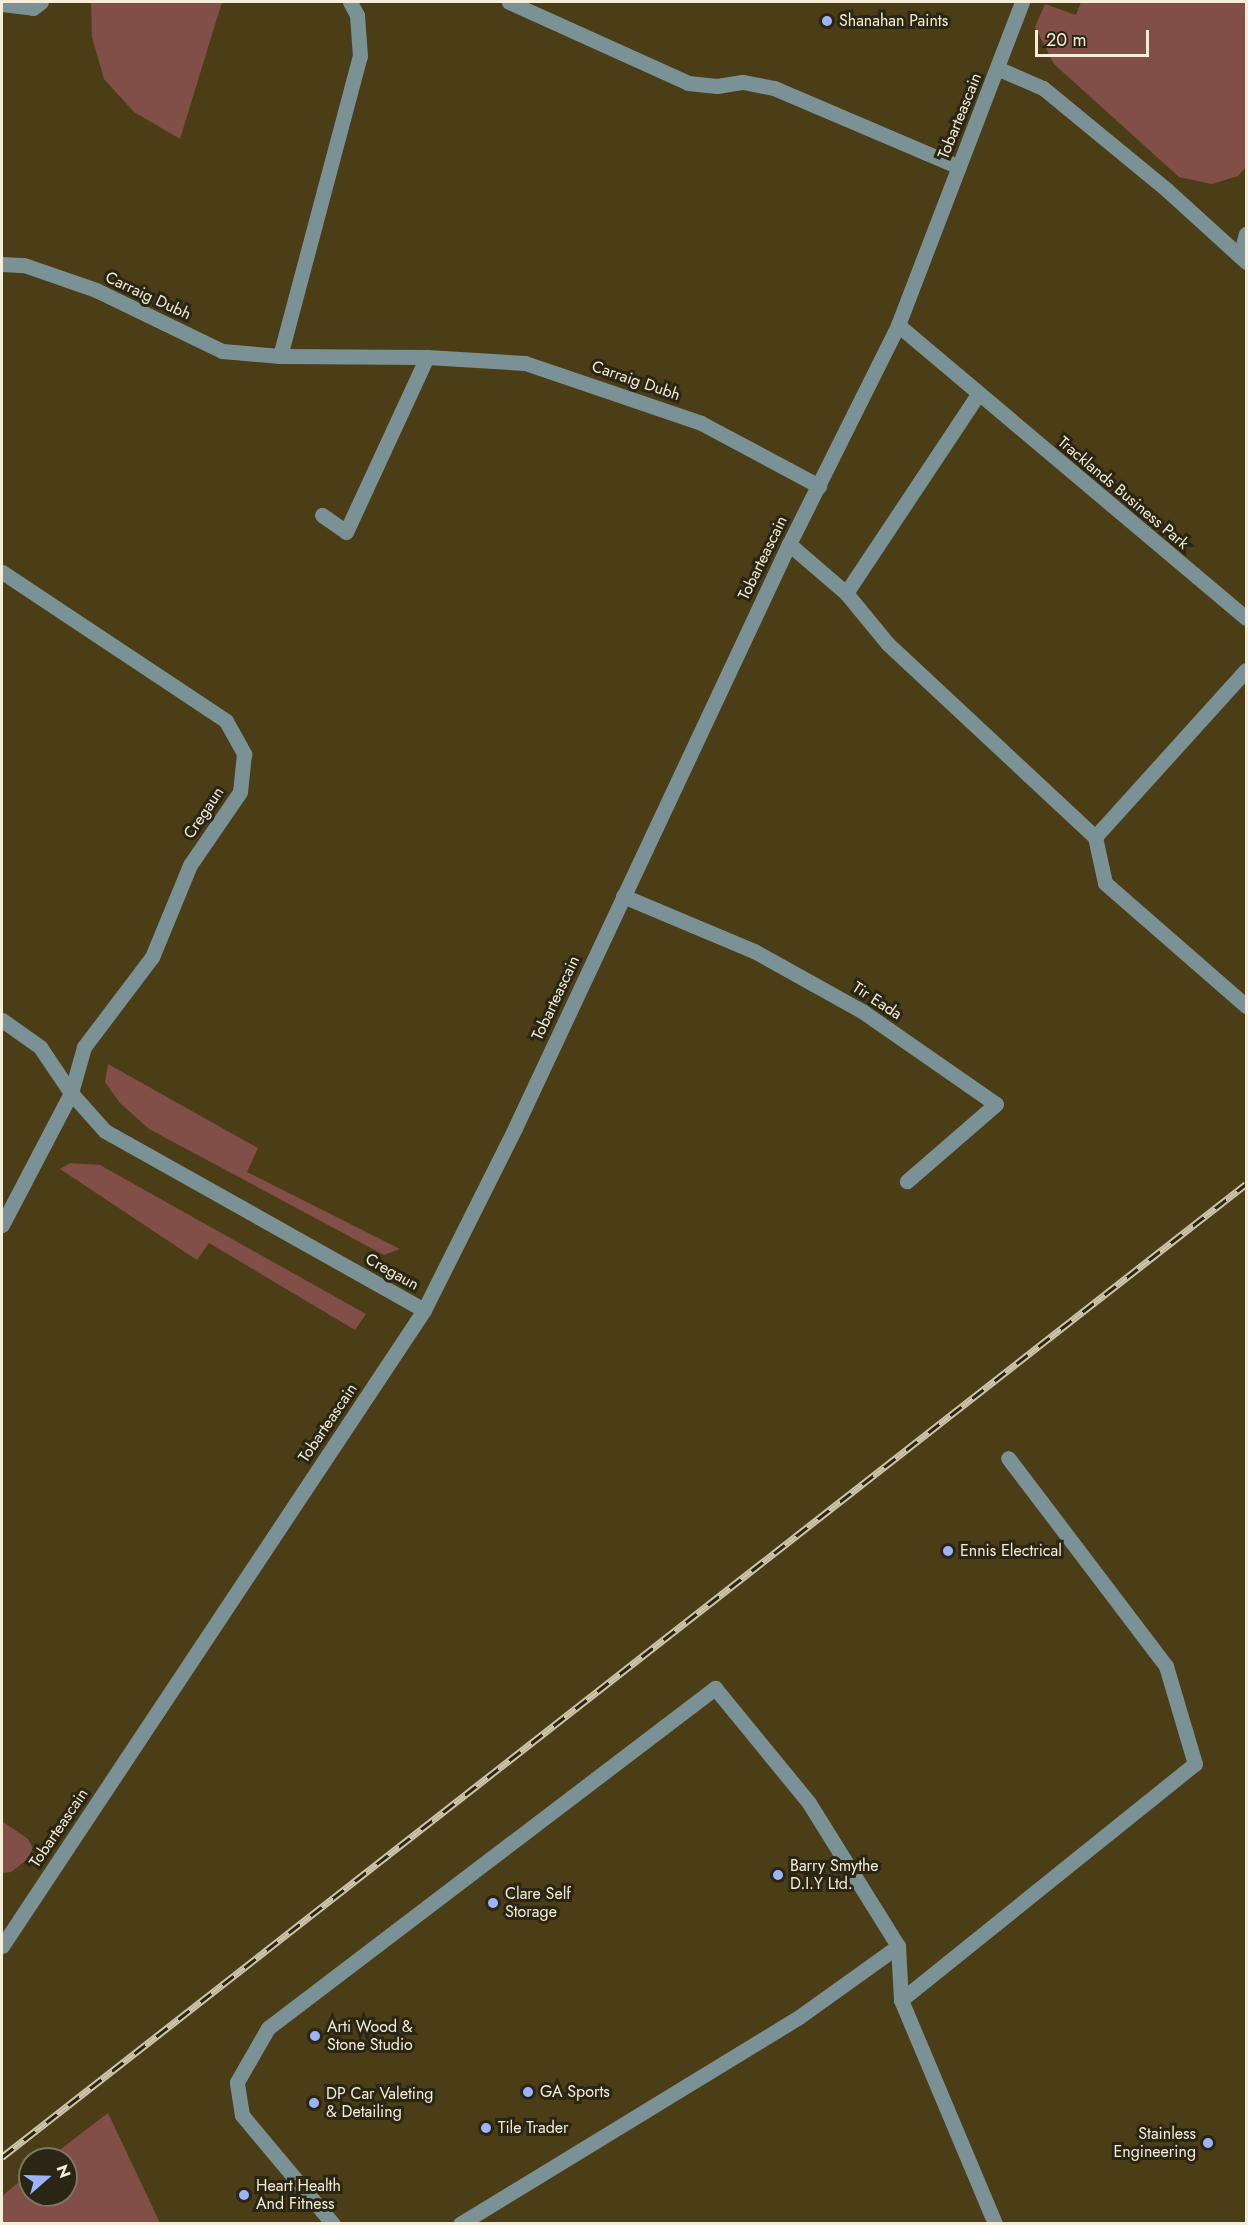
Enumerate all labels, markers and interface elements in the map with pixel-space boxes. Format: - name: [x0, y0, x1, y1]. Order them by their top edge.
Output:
- place label: Shanahan Paints: [839, 11, 948, 31]
- marker: Shanahan Paints: [820, 14, 834, 28]
- scale bar: [1038, 18, 1152, 56]
- text: 20 m: [1046, 27, 1086, 53]
- street label: Tobarteascain: [934, 70, 986, 162]
- street label: Carraig Dubh: [102, 268, 194, 324]
- street label: Carraig Dubh: [589, 357, 683, 405]
- street label: Tracklands Business Park: [1054, 433, 1192, 553]
- street label: Tobarteascain: [734, 513, 792, 603]
- street label: Cregaun: [180, 784, 228, 842]
- street label: Tobarteascain: [528, 953, 584, 1043]
- street label: Tir Eada: [849, 978, 905, 1024]
- street label: Cregaun: [362, 1250, 422, 1294]
- street label: Tobarteascain: [295, 1380, 361, 1466]
- place label: Ennis Electrical: [960, 1541, 1062, 1561]
- marker: Ennis Electrical: [941, 1544, 955, 1558]
- street label: Tobarteascain: [26, 1785, 92, 1871]
- place label: Barry Smythe D.I.Y Ltd.: [790, 1856, 879, 1894]
- marker: Barry Smythe D.I.Y Ltd.: [771, 1868, 785, 1882]
- place label: Clare Self Storage: [505, 1884, 571, 1922]
- marker: Clare Self Storage: [486, 1896, 500, 1910]
- place label: Arti Wood & Stone Studio: [327, 2017, 413, 2055]
- marker: Arti Wood & Stone Studio: [308, 2029, 322, 2043]
- place label: GA Sports: [540, 2082, 610, 2102]
- place label: DP Car Valeting & Detailing: [326, 2084, 433, 2122]
- marker: GA Sports: [521, 2085, 535, 2099]
- marker: DP Car Valeting & Detailing: [307, 2096, 321, 2110]
- place label: Tile Trader: [498, 2118, 569, 2138]
- marker: Tile Trader: [479, 2121, 493, 2135]
- place label: Stainless Engineering: [1113, 2124, 1196, 2162]
- marker: Stainless Engineering: [1201, 2136, 1215, 2150]
- north arrow: [18, 2147, 78, 2207]
- text: N: [51, 2161, 76, 2181]
- place label: Heart Health And Fitness: [256, 2176, 341, 2214]
- marker: Heart Health And Fitness: [237, 2188, 251, 2202]

